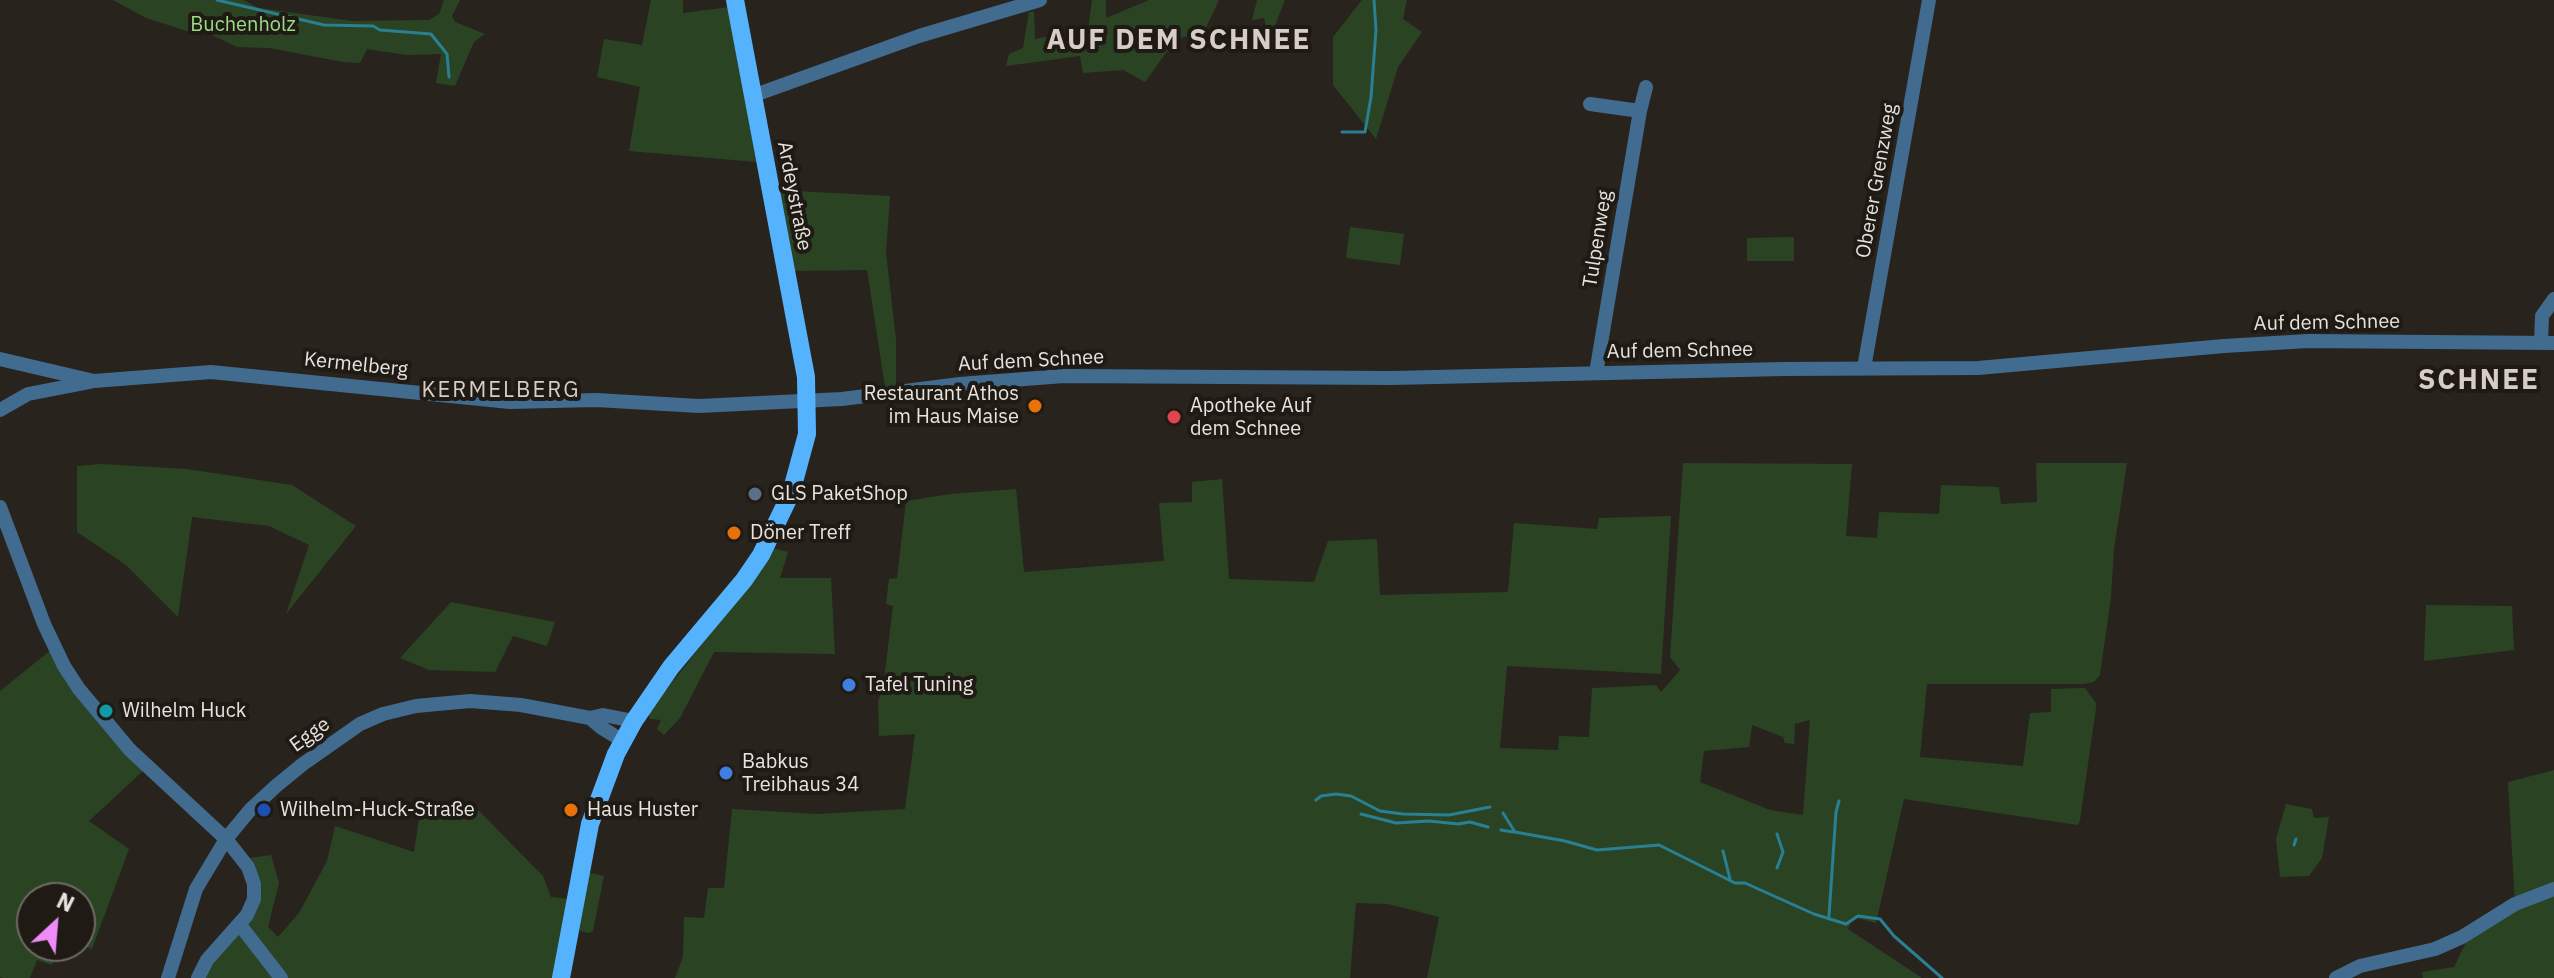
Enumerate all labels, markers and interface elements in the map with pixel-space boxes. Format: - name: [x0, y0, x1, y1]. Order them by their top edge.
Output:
- park label: Buchenholz: [190, 13, 296, 37]
- district label: AUF DEM SCHNEE: [1046, 24, 1312, 58]
- street label: Oberer Grenzweg: [1852, 102, 1902, 260]
- street label: Ardeystraße: [772, 139, 816, 253]
- street label: Tulpenweg: [1578, 189, 1618, 289]
- street label: Auf dem Schnee: [2254, 310, 2400, 336]
- street label: Auf dem Schnee: [1607, 338, 1753, 364]
- street label: Auf dem Schnee: [957, 345, 1105, 377]
- street label: Kermelberg: [303, 348, 409, 382]
- district label: SCHNEE: [2418, 364, 2540, 398]
- district label: KERMELBERG: [422, 378, 580, 404]
- place label: Restaurant Athos im Haus Maise: [864, 382, 1019, 429]
- place label: Apotheke Auf dem Schnee: [1190, 394, 1312, 441]
- marker: Restaurant Athos im Haus Maise: [1026, 397, 1044, 415]
- marker: Apotheke Auf dem Schnee: [1165, 408, 1183, 426]
- place label: GLS PaketShop: [771, 482, 908, 506]
- marker: GLS PaketShop: [746, 485, 764, 503]
- place label: Döner Treff: [750, 521, 851, 545]
- marker: Döner Treff: [725, 524, 743, 542]
- place label: Tafel Tuning: [865, 673, 973, 697]
- marker: Tafel Tuning: [840, 676, 858, 694]
- place label: Wilhelm Huck: [122, 699, 246, 723]
- marker: Wilhelm Huck: [97, 702, 115, 720]
- street label: Egge: [285, 712, 335, 758]
- place label: Babkus Treibhaus 34: [742, 750, 859, 797]
- marker: Babkus Treibhaus 34: [717, 764, 735, 782]
- place label: Wilhelm-Huck-Straße: [280, 798, 475, 822]
- place label: Haus Huster: [587, 798, 698, 822]
- marker: Wilhelm-Huck-Straße: [255, 801, 273, 819]
- marker: Haus Huster: [562, 801, 580, 819]
- north arrow: [16, 882, 96, 962]
- text: N: [52, 885, 79, 918]

